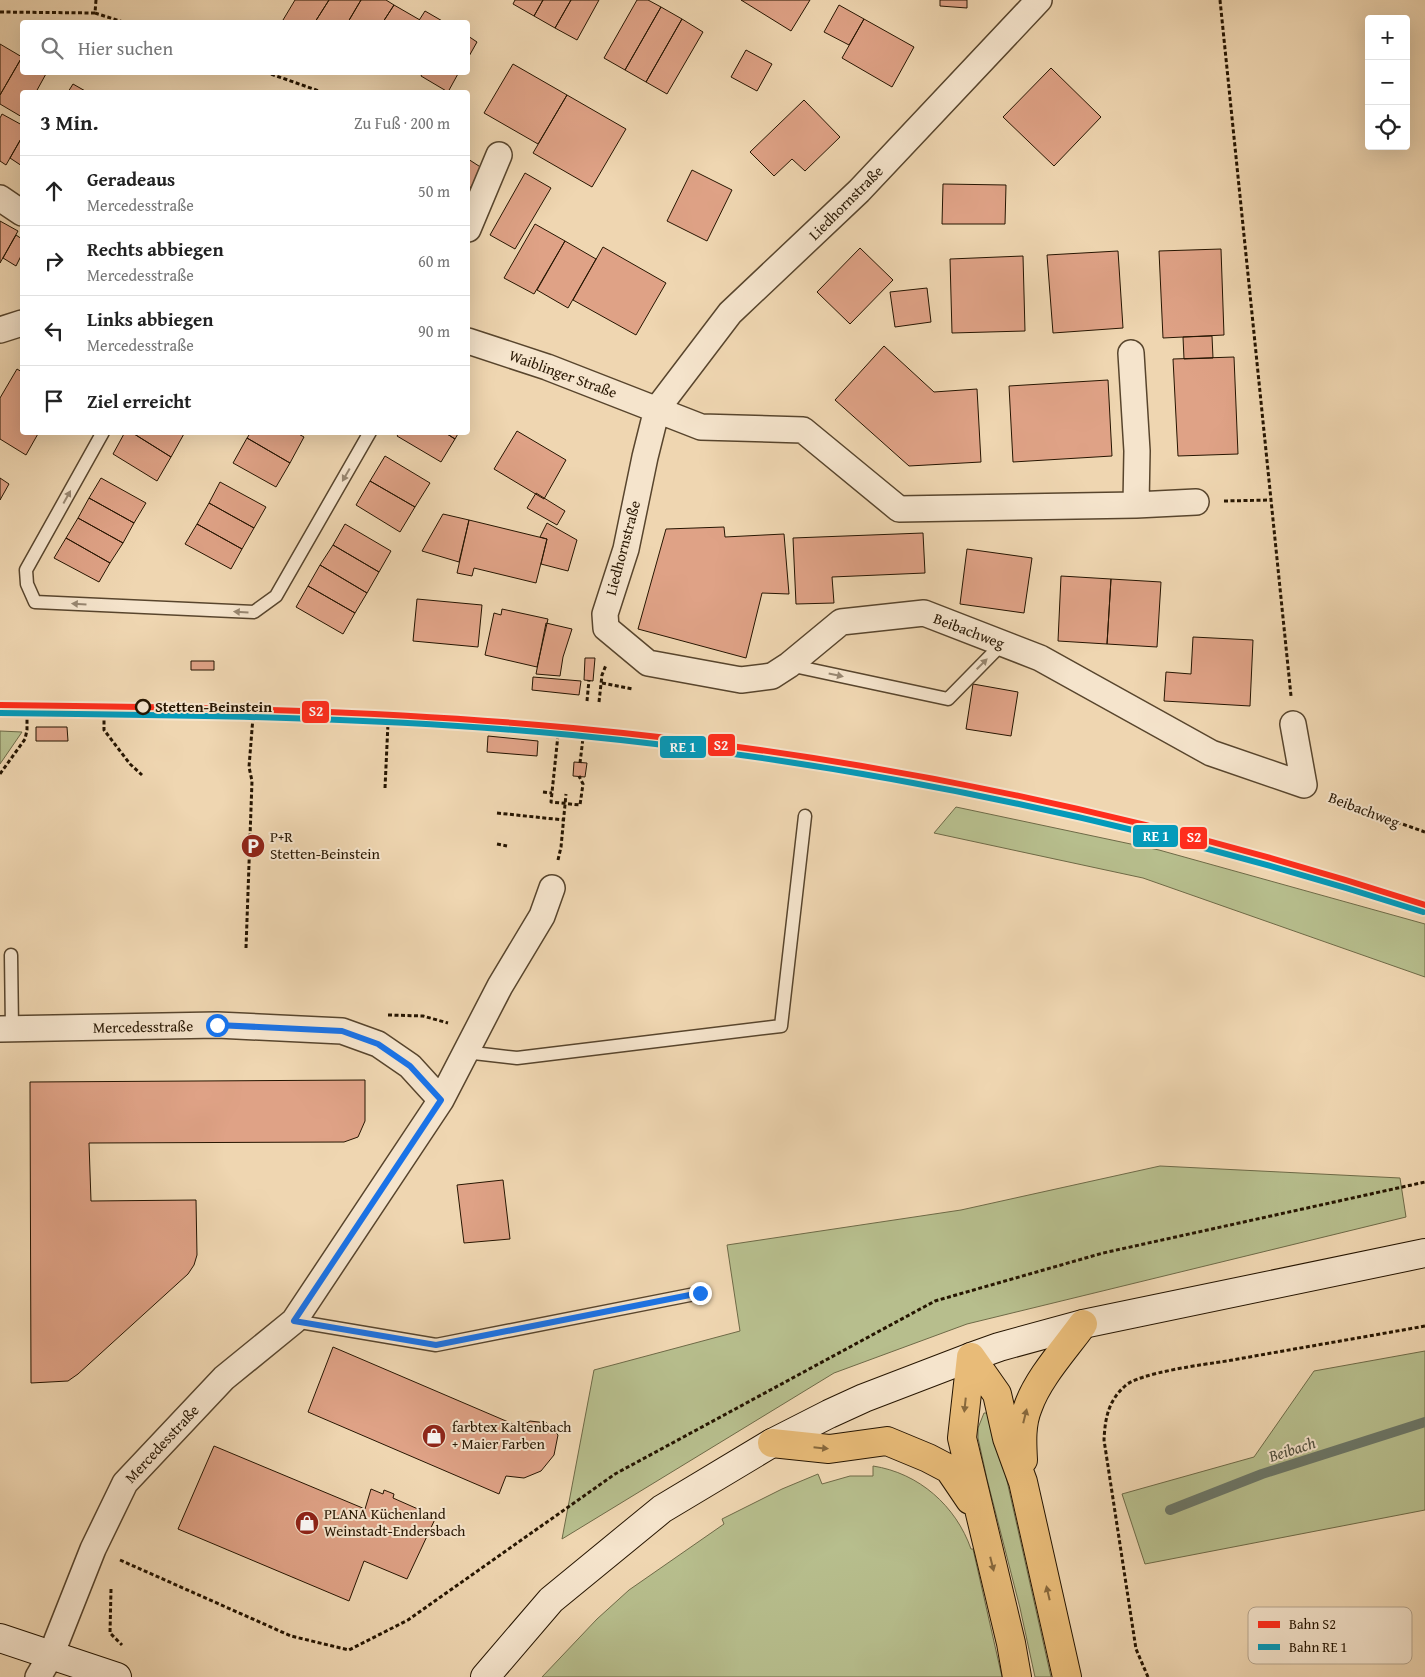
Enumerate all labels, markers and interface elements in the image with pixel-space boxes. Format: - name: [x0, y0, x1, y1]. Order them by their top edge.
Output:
- map controls: [1365, 15, 1410, 150]
- button: +: [1365, 15, 1410, 60]
- search box: [20, 20, 470, 75]
- icon: search: [38, 34, 66, 62]
- text: Hier suchen: [78, 34, 173, 62]
- button: −: [1365, 60, 1410, 105]
- button: locate: [1365, 105, 1410, 150]
- text: 3 Min.: [40, 107, 98, 138]
- text: Zu Fuß · 200 m: [354, 111, 450, 135]
- street label: Liedhornstraße: [804, 161, 888, 245]
- text: Geradeaus: [87, 165, 175, 193]
- icon: ahead: [40, 177, 68, 205]
- text: 50 m: [418, 179, 450, 203]
- text: Mercedesstraße: [87, 193, 194, 217]
- text: Rechts abbiegen: [87, 235, 224, 263]
- icon: right: [40, 247, 68, 275]
- text: 60 m: [418, 249, 450, 273]
- text: Mercedesstraße: [87, 263, 194, 287]
- text: Links abbiegen: [87, 305, 213, 333]
- icon: left: [40, 317, 68, 345]
- text: 90 m: [418, 319, 450, 343]
- text: Mercedesstraße: [87, 333, 194, 357]
- street label: Waiblinger Straße: [506, 344, 620, 403]
- icon: arrive: [40, 387, 68, 415]
- text: Ziel erreicht: [87, 387, 191, 415]
- one-way arrow: [342, 467, 350, 482]
- one-way arrow: [63, 489, 71, 504]
- street label: Liedhornstraße: [600, 498, 645, 598]
- one-way arrow: [71, 600, 87, 608]
- one-way arrow: [233, 607, 249, 615]
- street label: Beibachweg: [931, 607, 1008, 654]
- one-way arrow: [975, 659, 987, 671]
- one-way arrow: [829, 671, 844, 679]
- place label: Stetten-Beinstein: [155, 696, 272, 717]
- marker: Stetten-Beinstein: [135, 699, 151, 715]
- line badge: S2: [301, 700, 330, 724]
- text: S2: [309, 701, 323, 721]
- line badge: S2: [707, 733, 736, 757]
- line badge: RE 1: [659, 735, 707, 759]
- text: S2: [714, 735, 728, 755]
- text: RE 1: [670, 737, 696, 757]
- street label: Beibachweg: [1326, 786, 1403, 833]
- line badge: RE 1: [1132, 824, 1179, 848]
- place label: P+R Stetten-Beinstein: [270, 826, 381, 864]
- text: RE 1: [1143, 826, 1169, 846]
- line badge: S2: [1179, 826, 1208, 850]
- text: S2: [1187, 827, 1201, 847]
- parking icon: P+R Stetten-Beinstein: [240, 833, 266, 859]
- route start: [206, 1014, 229, 1037]
- street label: Mercedesstraße: [93, 1015, 193, 1038]
- route end: [689, 1282, 712, 1305]
- one-way arrow: [961, 1397, 969, 1413]
- street label: Mercedesstraße: [120, 1400, 203, 1487]
- one-way arrow: [1021, 1408, 1029, 1423]
- place label: farbtex Kaltenbach + Maier Farben: [452, 1416, 572, 1454]
- shop icon: farbtex Kaltenbach + Maier Farben: [421, 1423, 447, 1449]
- water label: Beibach: [1265, 1430, 1319, 1468]
- one-way arrow: [813, 1444, 829, 1452]
- place label: PLANA Küchenland Weinstadt-Endersbach: [324, 1503, 466, 1541]
- shop icon: PLANA Küchenland Weinstadt-Endersbach: [294, 1510, 320, 1536]
- one-way arrow: [988, 1557, 996, 1572]
- one-way arrow: [1044, 1585, 1052, 1600]
- legend: [1248, 1607, 1412, 1664]
- text: Bahn S2: [1289, 1614, 1336, 1634]
- text: Bahn RE 1: [1289, 1637, 1347, 1657]

